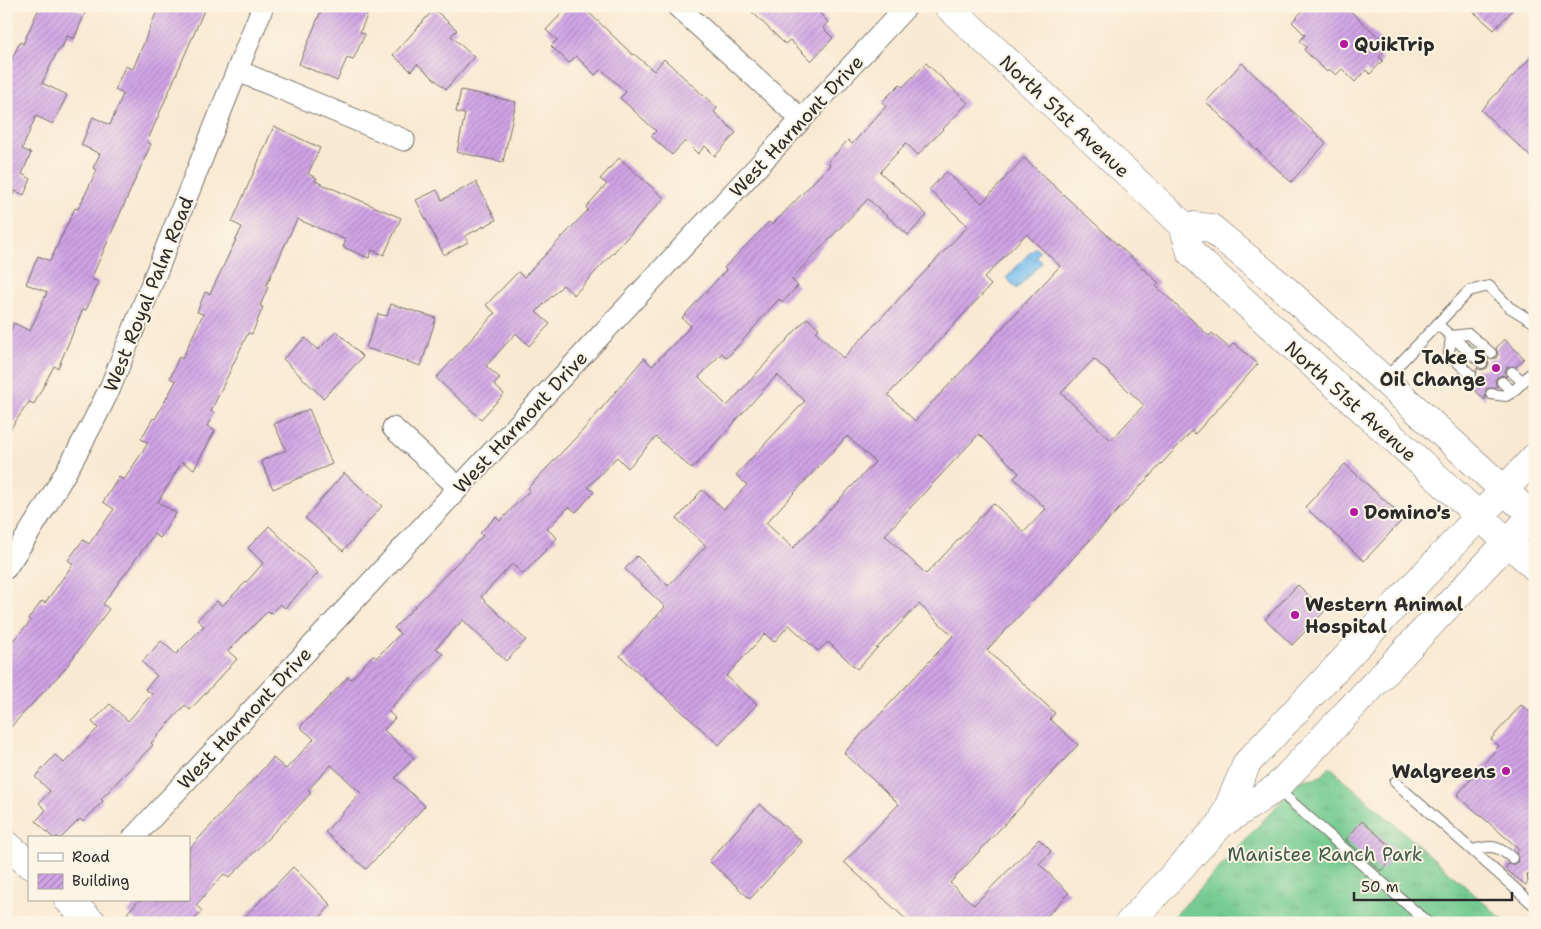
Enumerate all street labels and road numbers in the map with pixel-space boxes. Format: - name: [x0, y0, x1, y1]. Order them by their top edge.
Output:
- street label: West Harmont Drive: [724, 50, 869, 203]
- street label: North 51st Avenue: [994, 50, 1135, 183]
- street label: West Royal Palm Road: [98, 193, 199, 396]
- street label: North 51st Avenue: [1279, 335, 1422, 467]
- street label: West Harmont Drive: [448, 346, 593, 499]
- street label: West Harmont Drive: [172, 642, 317, 795]

